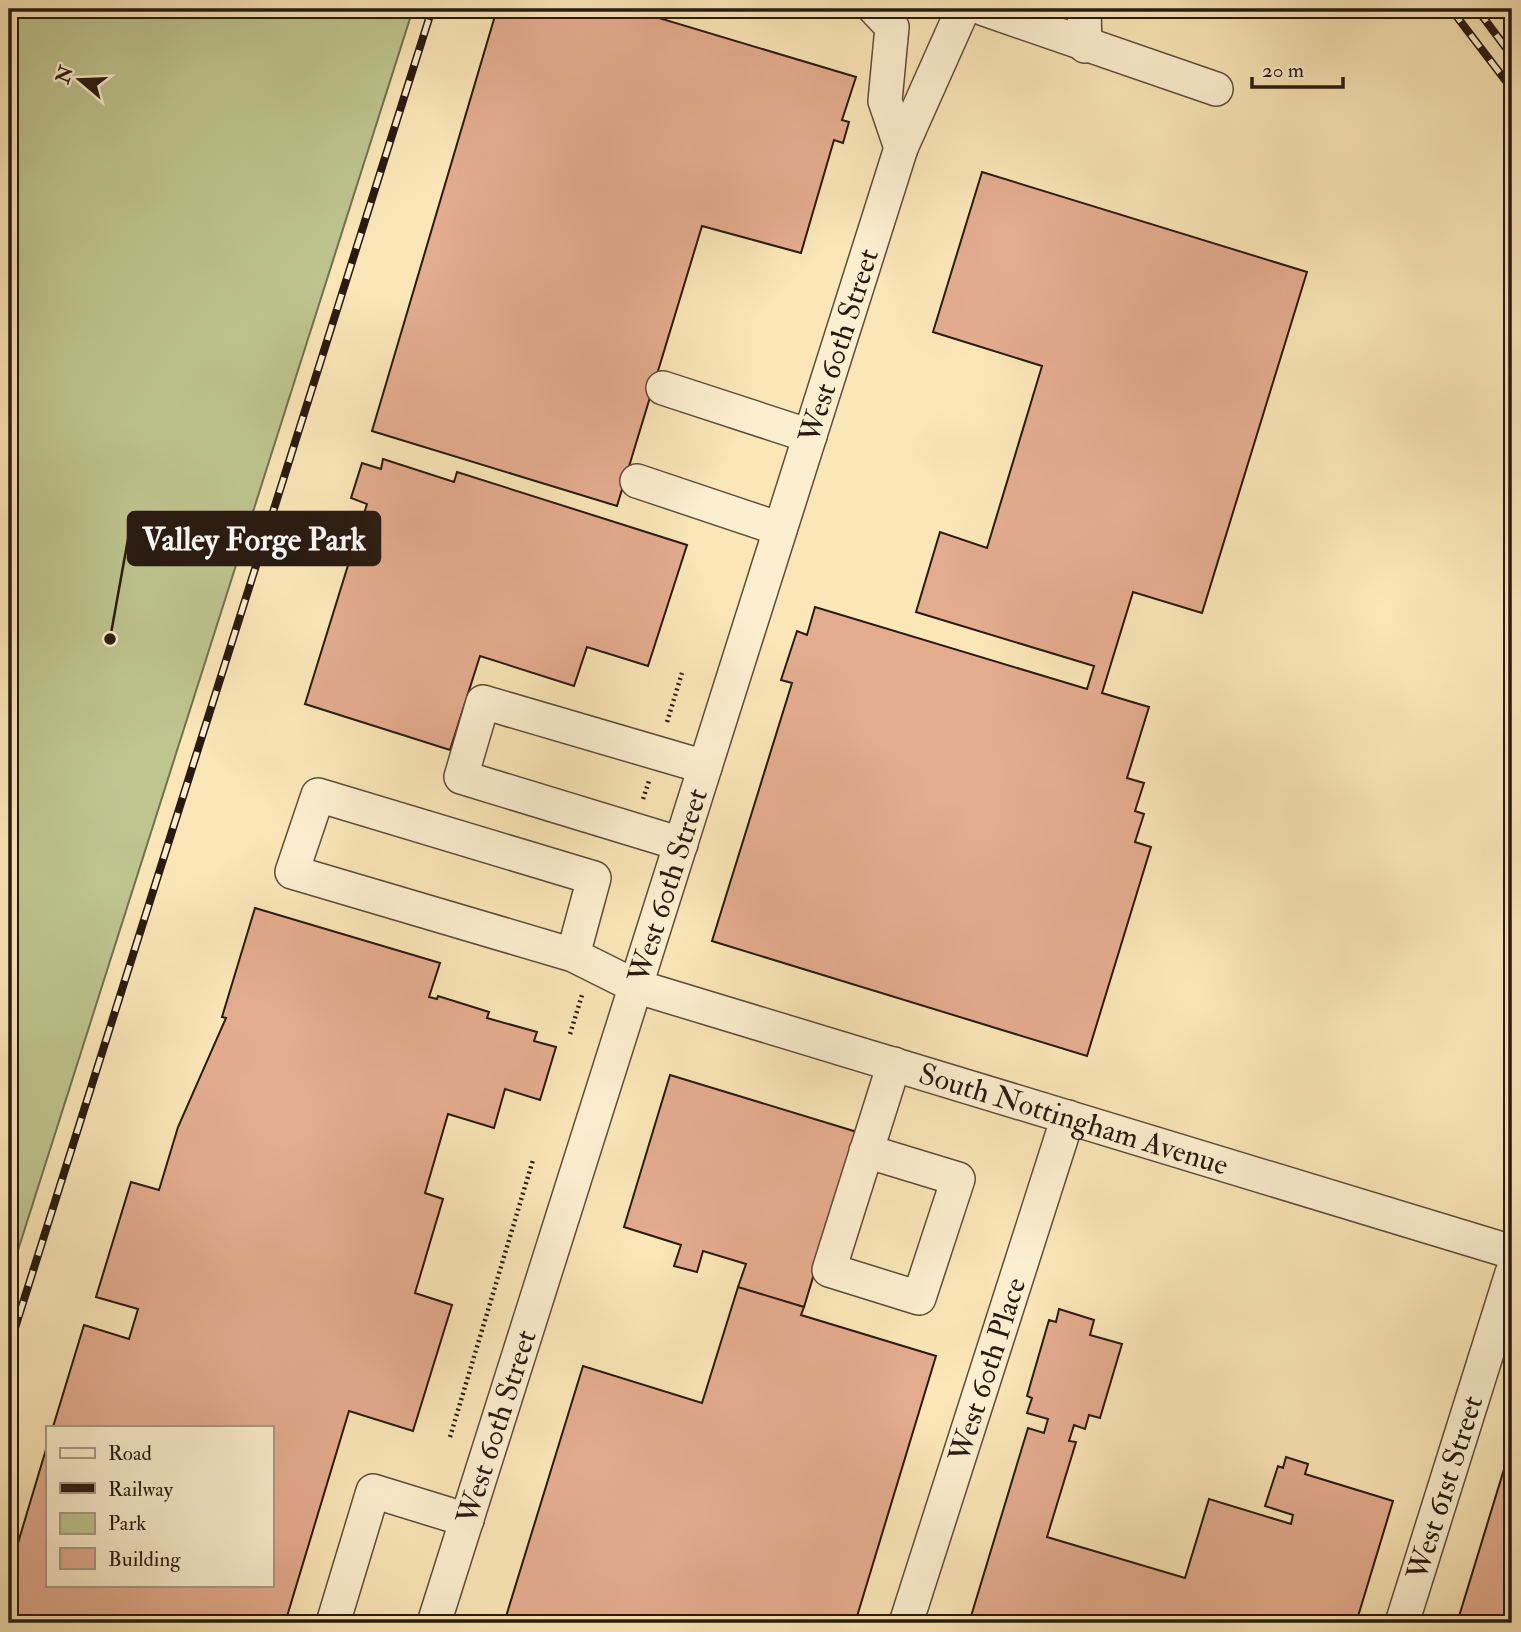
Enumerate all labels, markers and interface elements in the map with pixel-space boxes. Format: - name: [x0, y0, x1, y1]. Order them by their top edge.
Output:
- north arrow: [46, 46, 116, 116]
- scale bar: [1252, 46, 1342, 90]
- text: 20 m: [1262, 57, 1304, 84]
- text: N: [50, 62, 79, 88]
- street label: West 60th Street: [790, 244, 887, 448]
- callout: Valley Forge Park: [128, 512, 380, 565]
- text: Valley Forge Park: [141, 520, 367, 560]
- street label: West 60th Street: [619, 783, 716, 988]
- street label: South Nottingham Avenue: [915, 1055, 1233, 1183]
- street label: West 60th Place: [940, 1273, 1034, 1467]
- street label: West 60th Street: [448, 1325, 544, 1529]
- street label: West 61st Street: [1398, 1391, 1491, 1585]
- legend: [46, 1426, 273, 1586]
- text: Road: [108, 1440, 153, 1467]
- text: Railway: [108, 1476, 174, 1503]
- text: Park: [108, 1510, 146, 1537]
- text: Building: [108, 1546, 181, 1573]

